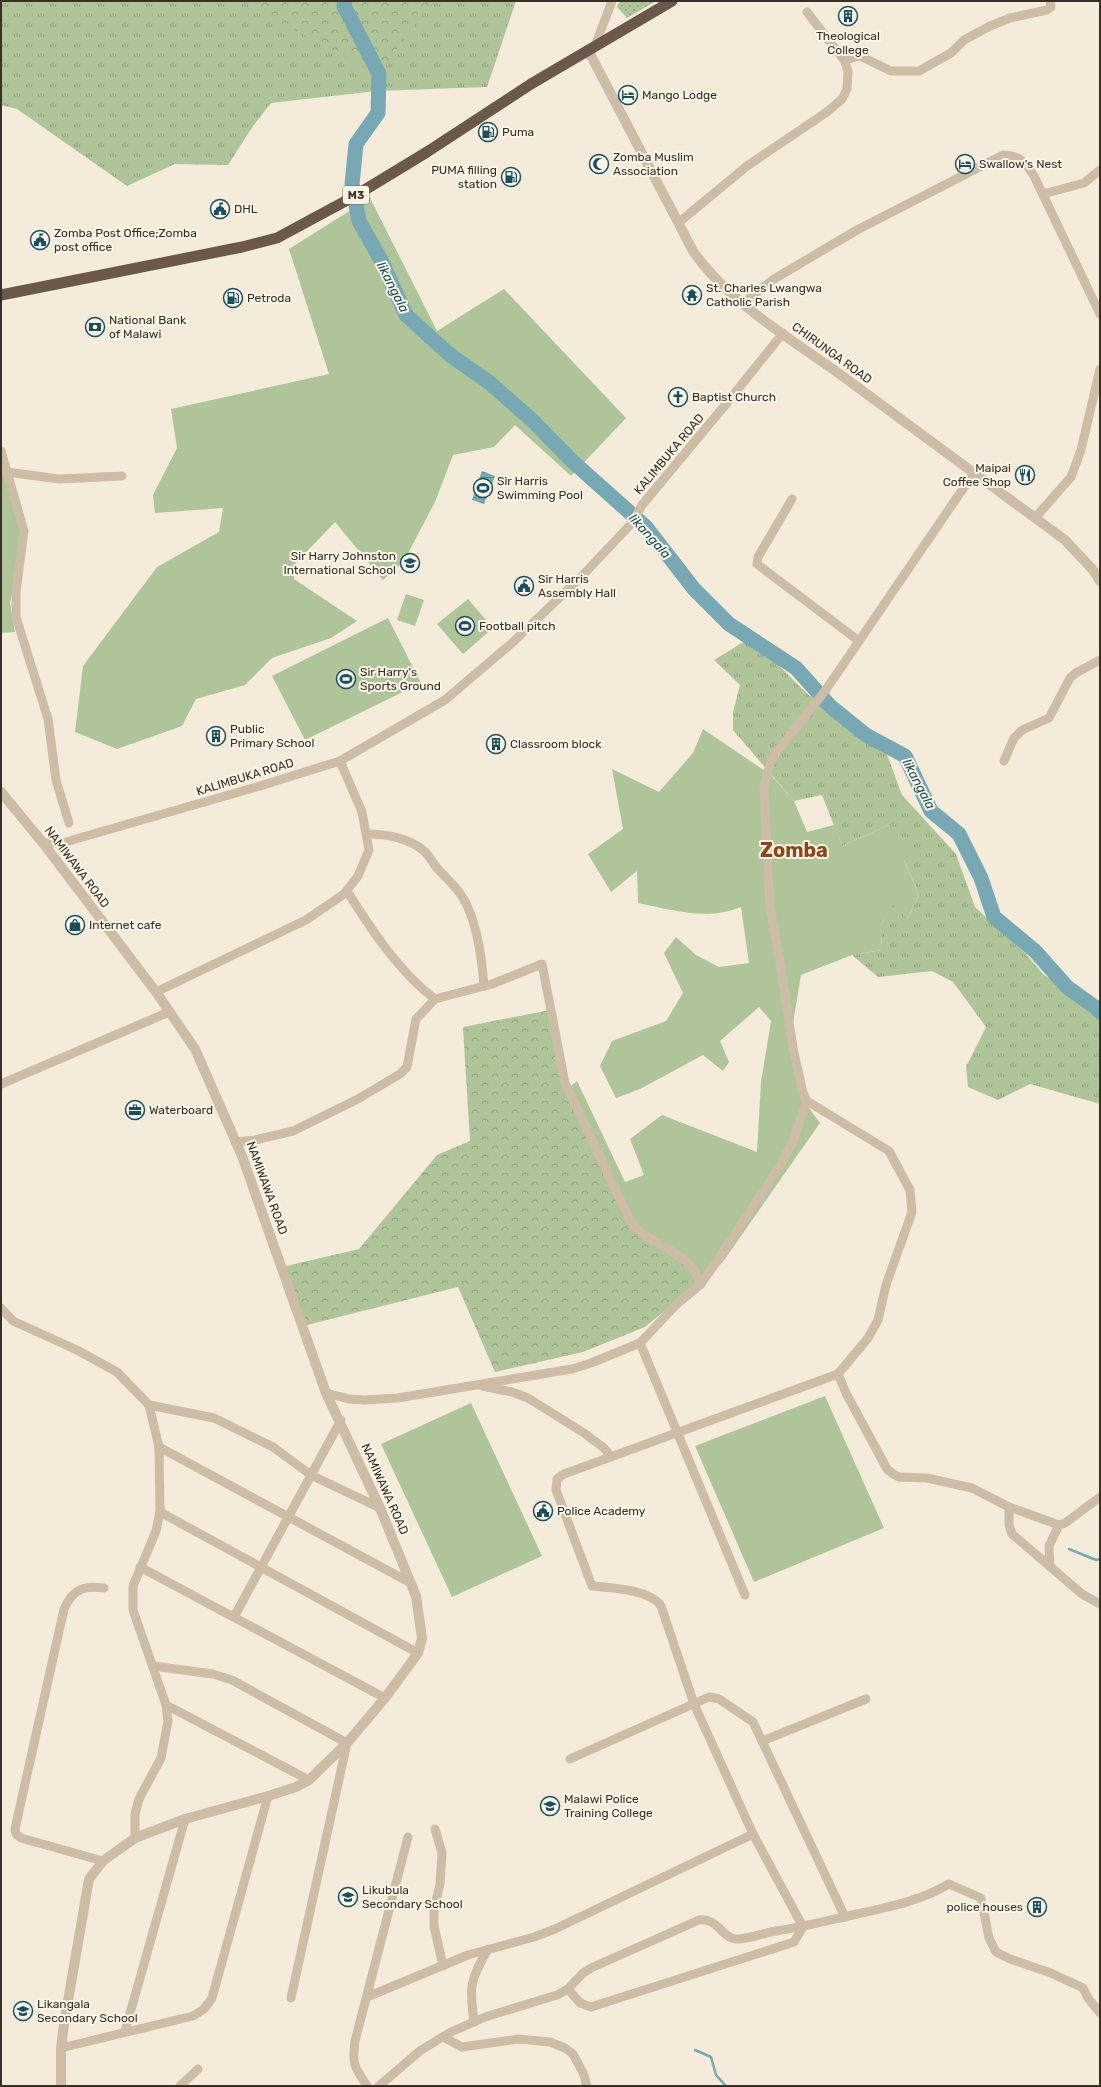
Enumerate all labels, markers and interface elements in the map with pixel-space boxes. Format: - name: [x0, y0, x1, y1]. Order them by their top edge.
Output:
- building icon: Theological College: [837, 5, 859, 27]
- place label: Theological College: [816, 29, 880, 57]
- hotel icon: Mango Lodge: [617, 84, 639, 106]
- place label: Mango Lodge: [642, 88, 717, 102]
- fuel station icon: Puma: [477, 121, 499, 143]
- place label: Puma: [502, 125, 534, 139]
- place label: Zomba Muslim Association: [613, 150, 694, 178]
- mosque icon: Zomba Muslim Association: [588, 153, 610, 175]
- hotel icon: Swallow's Nest: [954, 153, 976, 175]
- place label: Swallow's Nest: [979, 157, 1062, 171]
- place label: PUMA filling station: [431, 163, 497, 191]
- fuel station icon: PUMA filling station: [500, 166, 522, 188]
- road number: M3: [343, 186, 369, 204]
- public building icon: DHL: [209, 198, 231, 220]
- place label: DHL: [234, 202, 258, 216]
- place label: Zomba Post Office;Zomba post office: [54, 226, 197, 254]
- public building icon: Zomba Post Office;Zomba post office: [29, 229, 51, 251]
- water label: likangala: [373, 259, 412, 316]
- place label: St. Charles Lwangwa Catholic Parish: [706, 281, 822, 309]
- temple icon: St. Charles Lwangwa Catholic Parish: [681, 284, 703, 306]
- fuel station icon: Petroda: [222, 287, 244, 309]
- place label: Petroda: [247, 291, 291, 305]
- place label: National Bank of Malawi: [109, 313, 187, 341]
- bank icon: National Bank of Malawi: [84, 316, 106, 338]
- street label: CHIRUNGA ROAD: [789, 319, 875, 387]
- church icon: Baptist Church: [667, 386, 689, 408]
- place label: Baptist Church: [692, 390, 776, 404]
- street label: KALIMBUKA ROAD: [631, 411, 707, 497]
- place label: Maipai Coffee Shop: [943, 461, 1011, 489]
- restaurant icon: Maipai Coffee Shop: [1014, 464, 1036, 486]
- place label: Sir Harris Swimming Pool: [497, 474, 583, 502]
- sports icon: Sir Harris Swimming Pool: [472, 477, 494, 499]
- water label: likangala: [625, 511, 674, 562]
- place label: Sir Harry Johnston International School: [283, 549, 396, 577]
- school or university icon: Sir Harry Johnston International School: [399, 552, 421, 574]
- place label: Sir Harris Assembly Hall: [538, 572, 616, 600]
- public building icon: Sir Harris Assembly Hall: [513, 575, 535, 597]
- sports icon: Football pitch: [454, 615, 476, 637]
- place label: Football pitch: [479, 619, 556, 633]
- place label: Sir Harry's Sports Ground: [360, 665, 441, 693]
- sports icon: Sir Harry's Sports Ground: [335, 668, 357, 690]
- place label: Public Primary School: [230, 722, 314, 750]
- building icon: Public Primary School: [205, 725, 227, 747]
- building icon: Classroom block: [485, 733, 507, 755]
- place label: Classroom block: [510, 737, 602, 751]
- street label: KALIMBUKA ROAD: [195, 756, 295, 798]
- water label: likangala: [899, 756, 939, 812]
- street label: NAMIWAWA ROAD: [42, 824, 112, 910]
- district label: Zomba: [760, 838, 828, 862]
- shop icon: Internet cafe: [64, 914, 86, 936]
- place label: Internet cafe: [89, 918, 162, 932]
- office icon: Waterboard: [124, 1099, 146, 1121]
- place label: Waterboard: [149, 1103, 213, 1117]
- street label: NAMIWAWA ROAD: [244, 1139, 290, 1237]
- street label: NAMIWAWA ROAD: [359, 1441, 411, 1537]
- public building icon: Police Academy: [532, 1500, 554, 1522]
- place label: Police Academy: [557, 1504, 646, 1518]
- place label: Malawi Police Training College: [564, 1792, 653, 1820]
- school or university icon: Malawi Police Training College: [539, 1795, 561, 1817]
- place label: Likubula Secondary School: [362, 1883, 463, 1911]
- school or university icon: Likubula Secondary School: [337, 1886, 359, 1908]
- building icon: police houses: [1026, 1896, 1048, 1918]
- place label: police houses: [946, 1900, 1023, 1914]
- place label: Likangala Secondary School: [37, 1997, 138, 2025]
- school or university icon: Likangala Secondary School: [12, 2000, 34, 2022]

